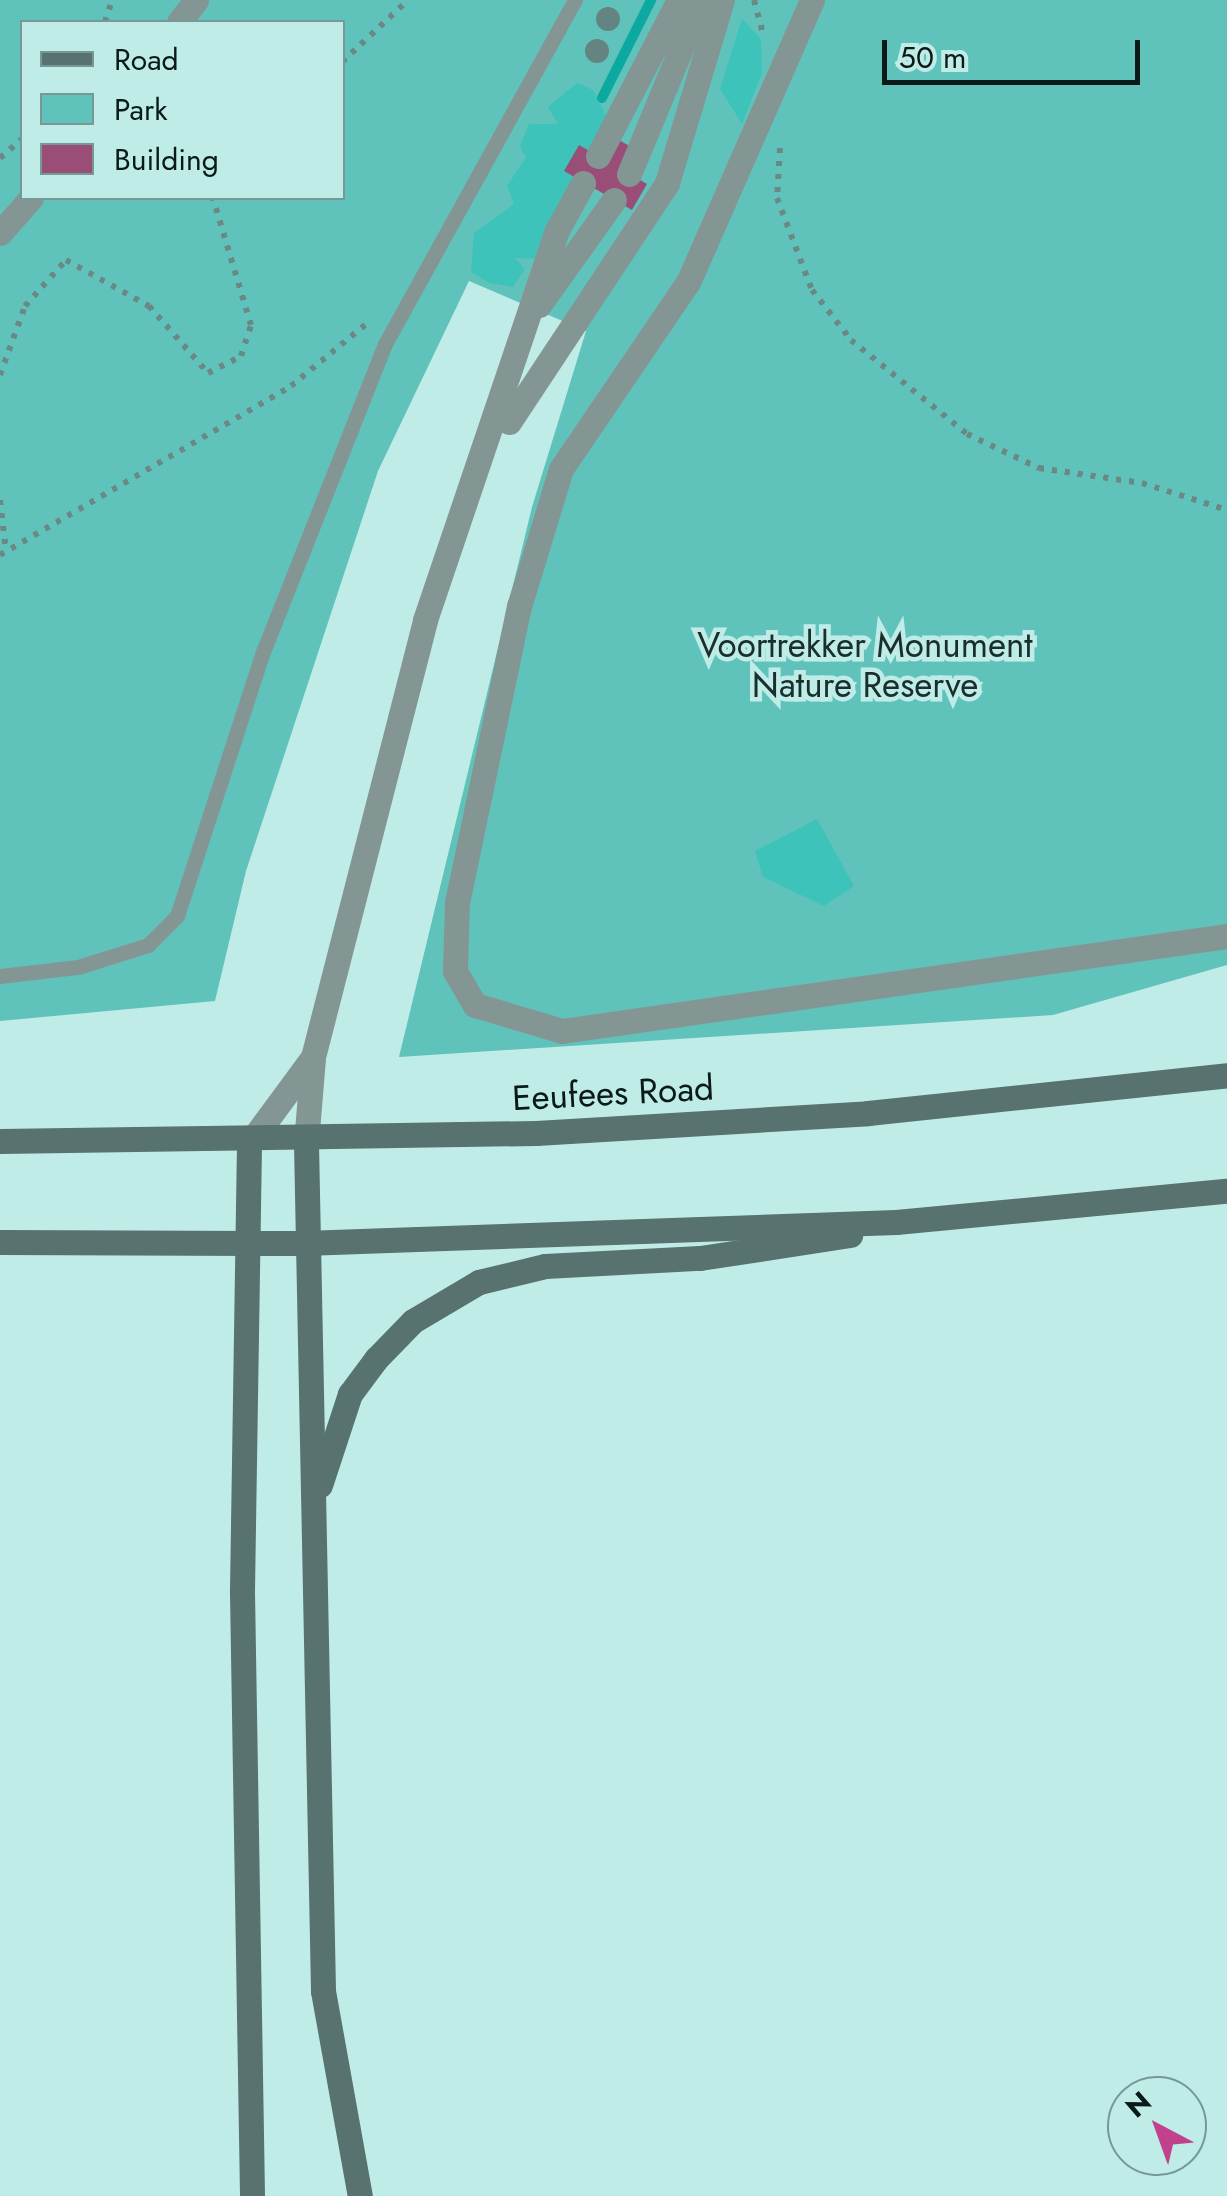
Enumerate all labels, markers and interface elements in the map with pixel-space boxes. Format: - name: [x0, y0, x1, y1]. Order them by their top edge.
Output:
- legend: [20, 20, 345, 200]
- scale bar: [887, 20, 1144, 82]
- text: 50 m: [899, 36, 966, 79]
- text: Road: [114, 38, 179, 81]
- text: Park: [114, 88, 167, 131]
- text: Building: [114, 138, 219, 181]
- park label: Voortrekker Monument Nature Reserve: [697, 624, 1033, 706]
- street label: Eeufees Road: [511, 1067, 715, 1119]
- north arrow: [1107, 2076, 1207, 2176]
- text: N: [1116, 2082, 1160, 2127]

